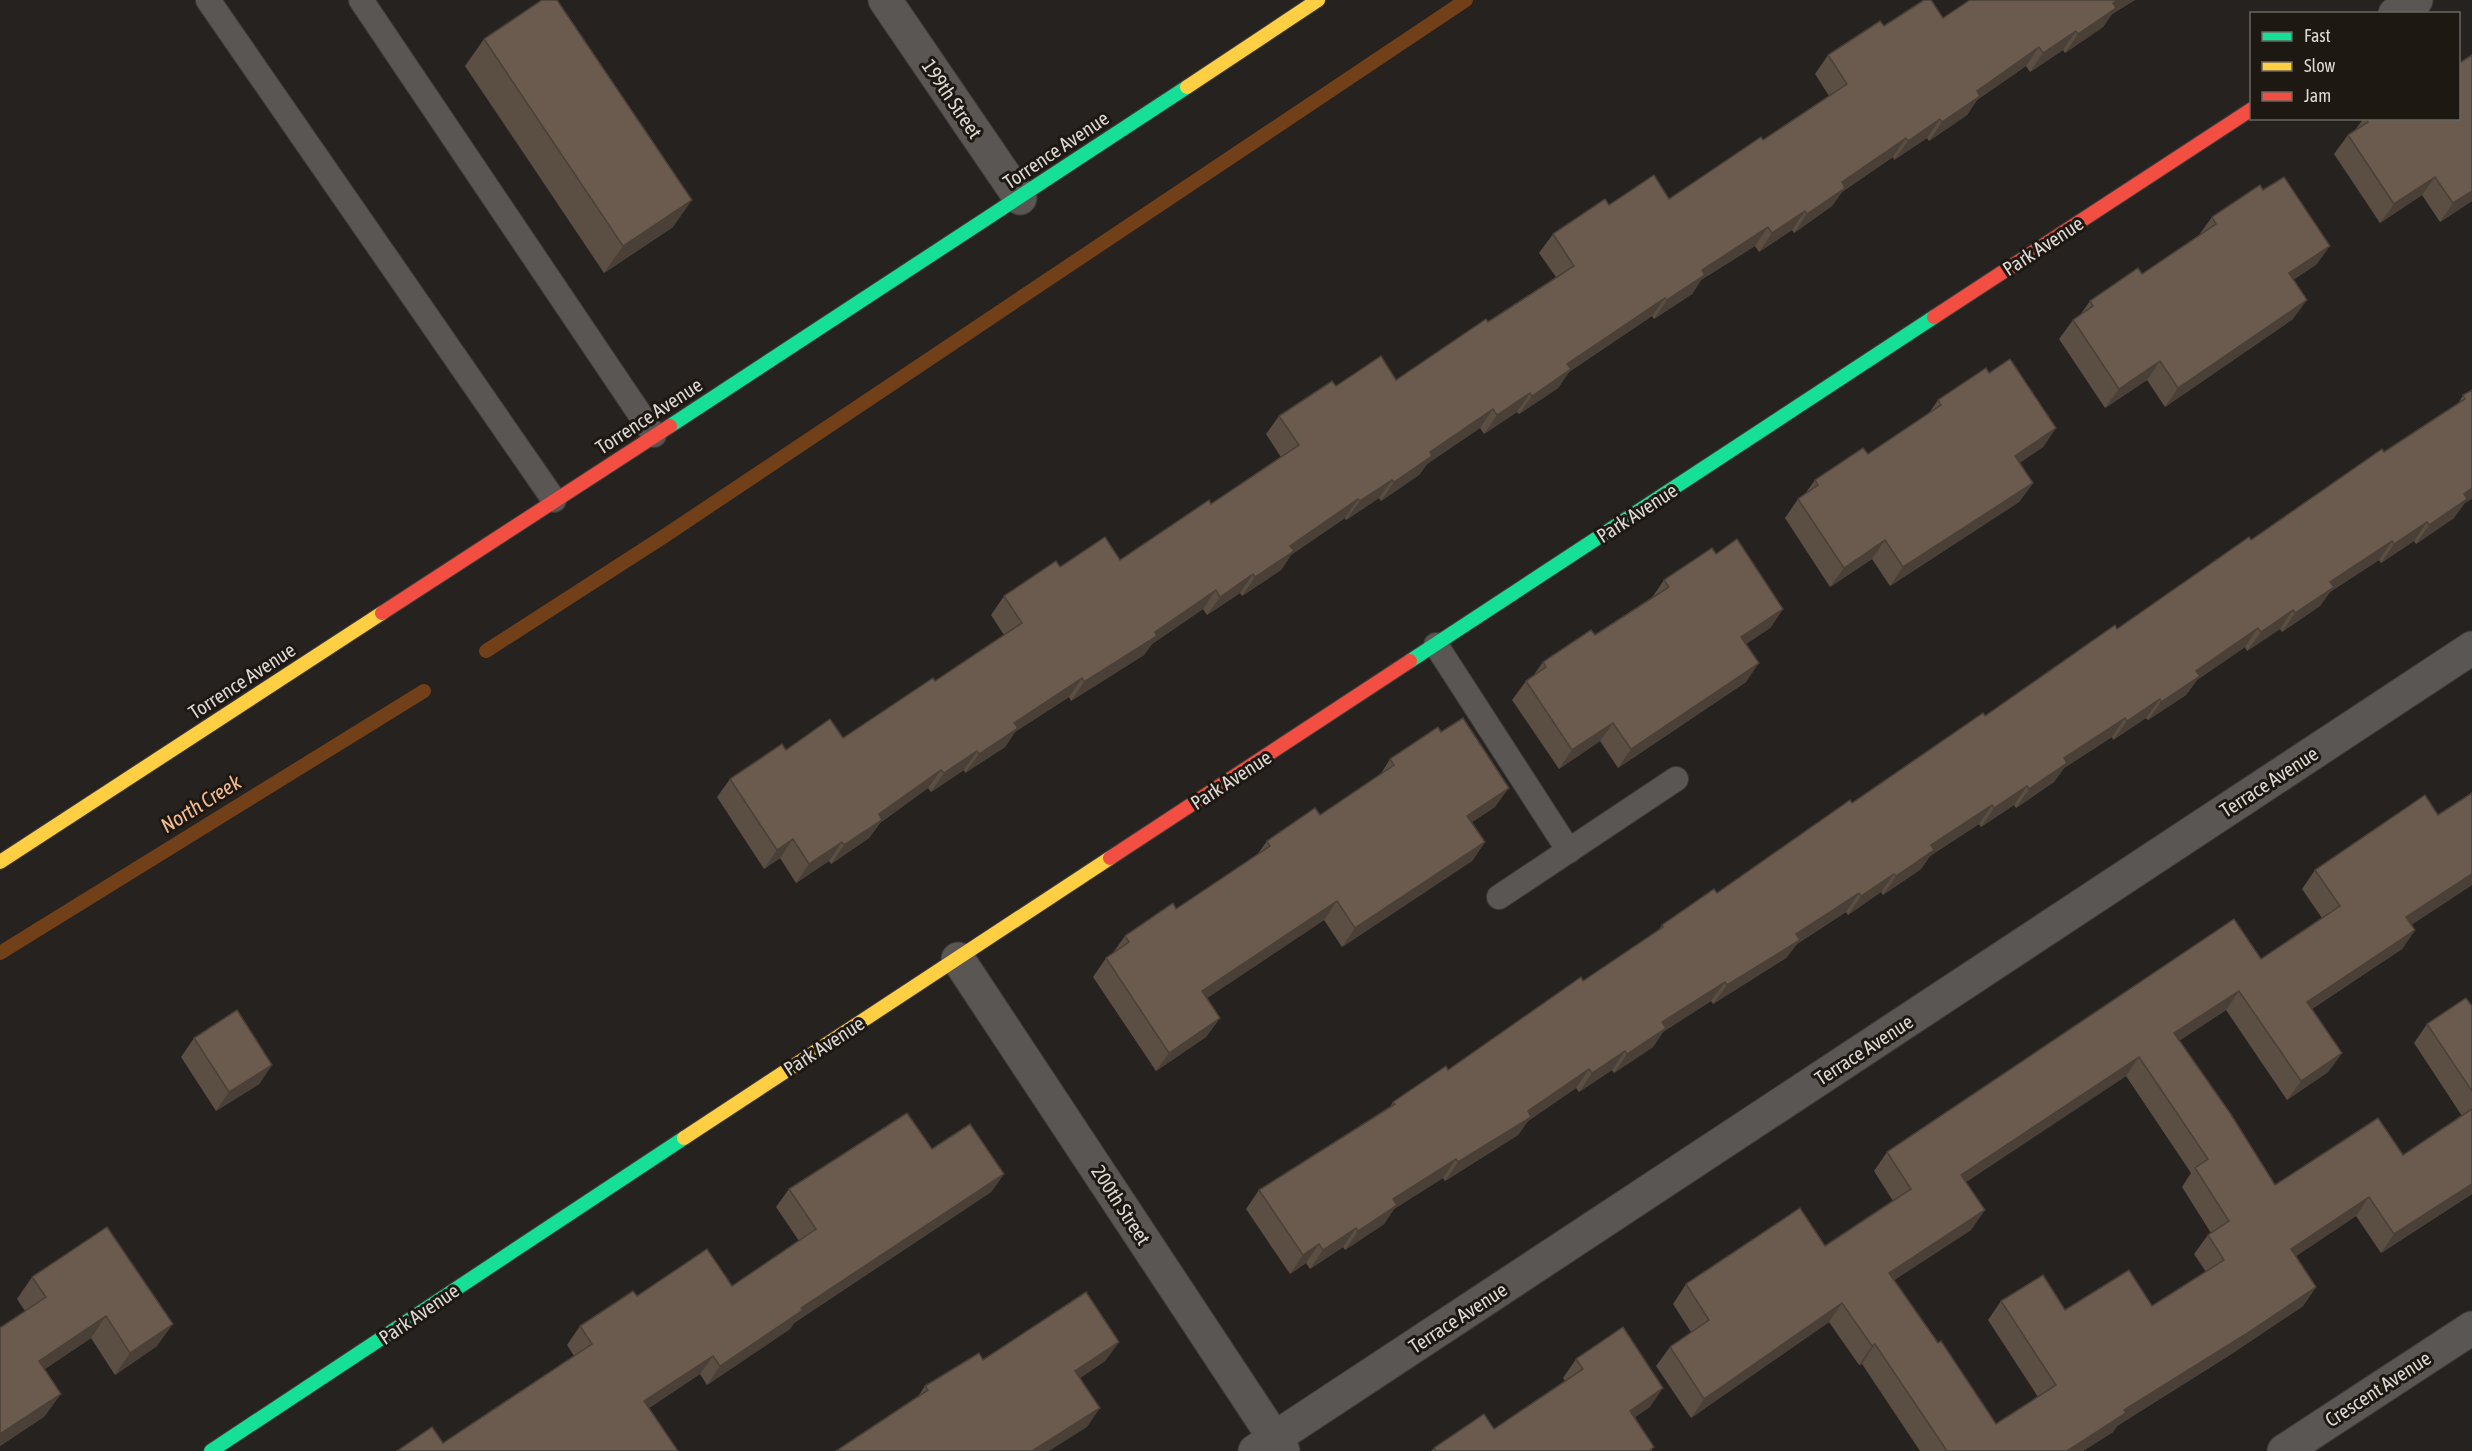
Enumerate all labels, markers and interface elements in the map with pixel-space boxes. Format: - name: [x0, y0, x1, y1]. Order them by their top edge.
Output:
- legend: [2250, 12, 2460, 120]
- text: Fast: [2304, 25, 2331, 46]
- street label: 199th Street: [918, 55, 987, 143]
- text: Slow: [2304, 55, 2335, 76]
- text: Jam: [2304, 85, 2331, 106]
- street label: Torrence Avenue: [999, 106, 1113, 193]
- street label: Park Avenue: [1998, 211, 2087, 280]
- street label: Torrence Avenue: [591, 373, 706, 458]
- street label: Park Avenue: [1592, 478, 1681, 547]
- street label: Torrence Avenue: [184, 638, 299, 723]
- street label: Terrace Avenue: [2216, 741, 2322, 822]
- street label: Park Avenue: [1186, 745, 1275, 814]
- water label: North Creek: [156, 769, 246, 837]
- street label: Terrace Avenue: [1811, 1009, 1917, 1090]
- street label: Park Avenue: [779, 1011, 868, 1080]
- street label: 200th Street: [1087, 1161, 1156, 1249]
- street label: Terrace Avenue: [1405, 1277, 1511, 1358]
- street label: Park Avenue: [374, 1278, 463, 1349]
- street label: Crescent Avenue: [2321, 1346, 2435, 1431]

